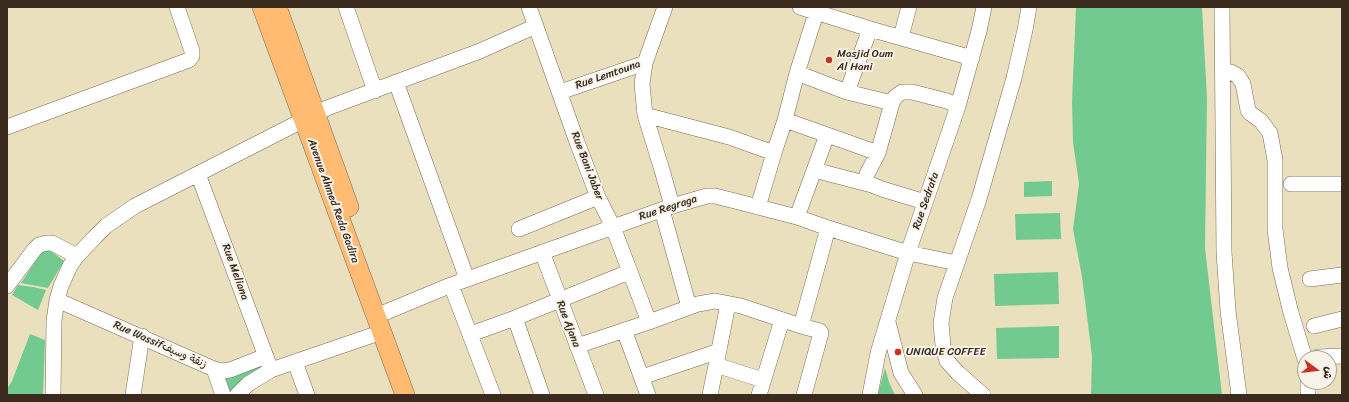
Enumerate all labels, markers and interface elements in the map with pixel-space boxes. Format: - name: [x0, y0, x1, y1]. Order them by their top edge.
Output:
- place label: Masjid Oum Al Hani: [837, 47, 893, 73]
- marker: Masjid Oum Al Hani: [824, 55, 834, 65]
- street label: Rue Lemtouna: [574, 58, 642, 92]
- street label: Rue Bani Jaber: [568, 130, 606, 202]
- street label: Avenue Ahmed Reda Gadira: [304, 137, 362, 265]
- street label: Rue Sedrata: [910, 171, 942, 231]
- street label: Rue Regraga: [637, 192, 699, 224]
- street label: Rue Meliana: [219, 242, 251, 302]
- street label: Rue Ajana: [553, 299, 583, 349]
- street label: Rue Wassifزنقة وسيف: [111, 318, 209, 372]
- place label: UNIQUE COFFEE: [906, 345, 986, 359]
- marker: UNIQUE COFFEE: [893, 347, 903, 357]
- north arrow: [1297, 350, 1337, 390]
- text: ش: [1317, 365, 1339, 381]

